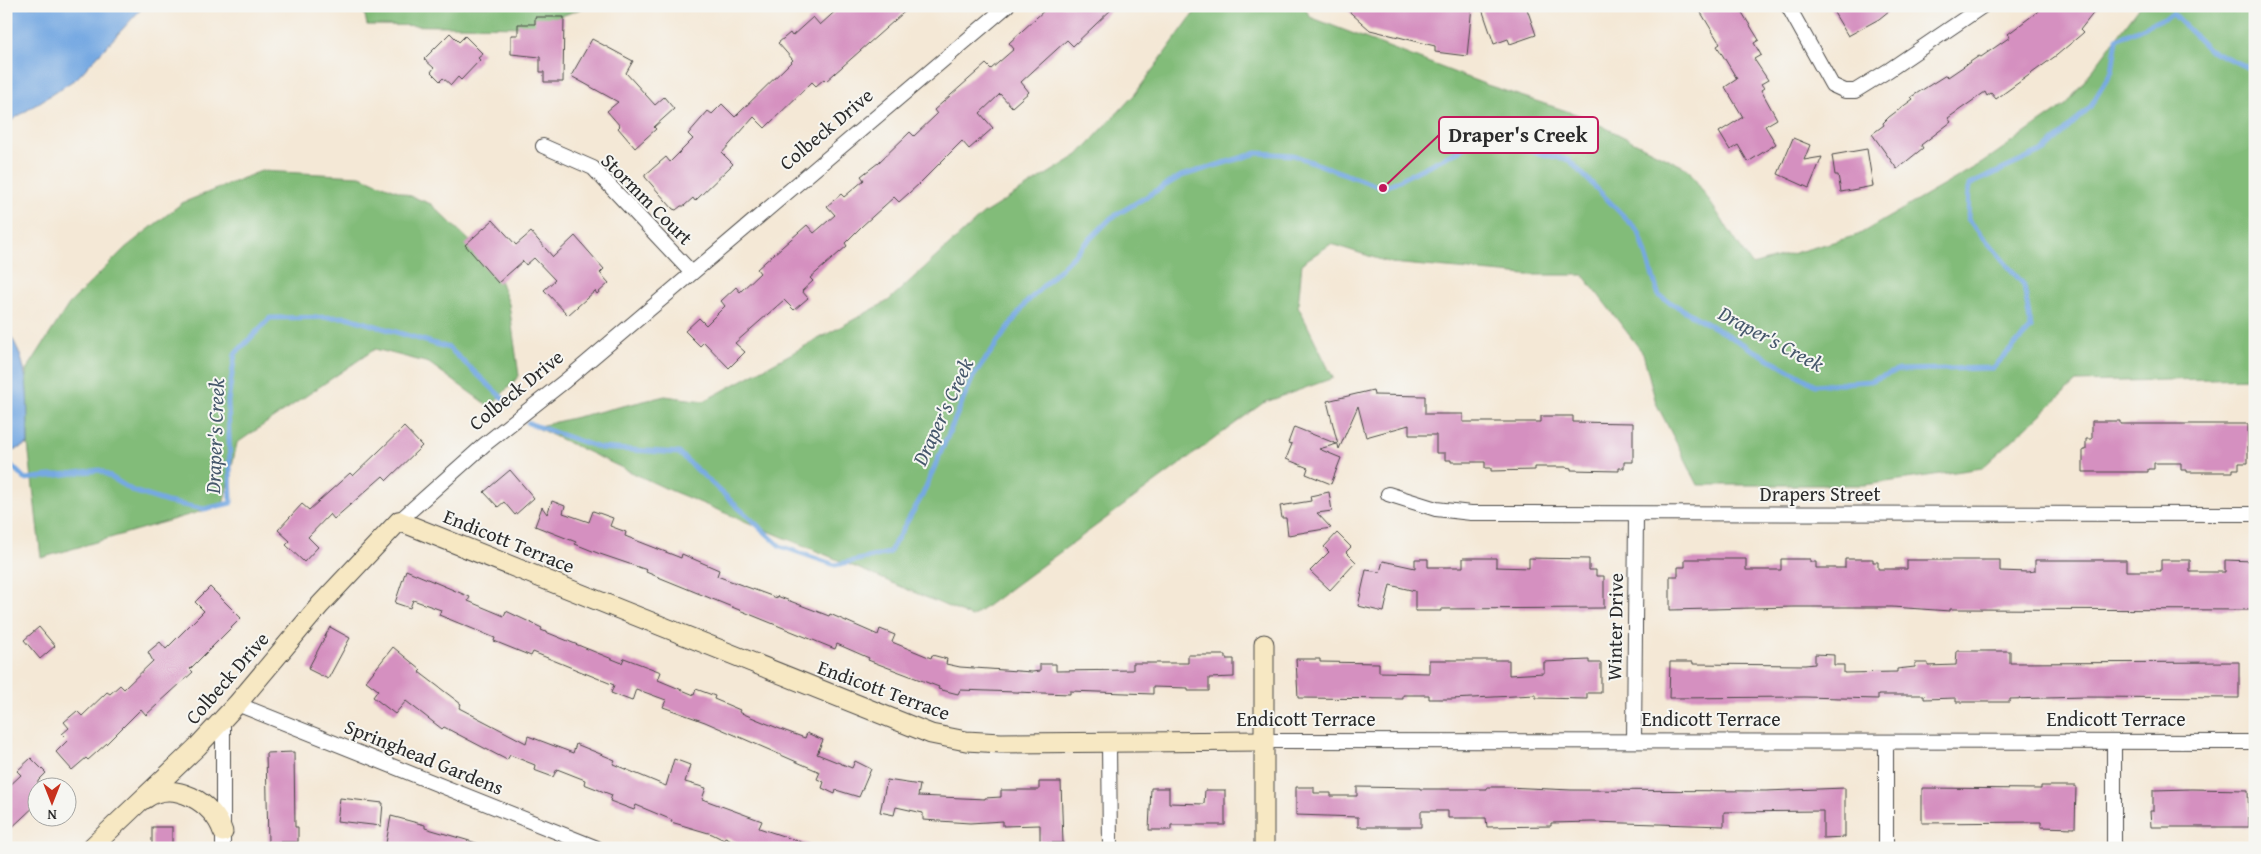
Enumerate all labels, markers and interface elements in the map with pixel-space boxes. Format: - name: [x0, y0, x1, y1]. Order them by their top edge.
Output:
- street label: Colbeck Drive: [773, 81, 879, 177]
- callout: Draper's Creek: [1439, 117, 1598, 153]
- text: Draper's Creek: [1448, 119, 1589, 150]
- street label: Stormm Court: [595, 146, 700, 251]
- water label: Draper's Creek: [1712, 297, 1830, 380]
- street label: Colbeck Drive: [462, 342, 569, 437]
- water label: Draper's Creek: [904, 353, 981, 472]
- water label: Draper's Creek: [197, 377, 232, 495]
- street label: Drapers Street: [1759, 479, 1881, 508]
- street label: Endicott Terrace: [439, 501, 579, 580]
- street label: Winter Drive: [1599, 573, 1630, 681]
- street label: Colbeck Drive: [178, 625, 275, 730]
- street label: Endicott Terrace: [814, 652, 954, 727]
- street label: Endicott Terrace: [1236, 704, 1376, 733]
- street label: Endicott Terrace: [1641, 704, 1781, 733]
- street label: Endicott Terrace: [2046, 704, 2186, 733]
- street label: Springhead Gardens: [340, 711, 508, 802]
- north arrow: [28, 776, 78, 826]
- text: N: [47, 805, 57, 825]

